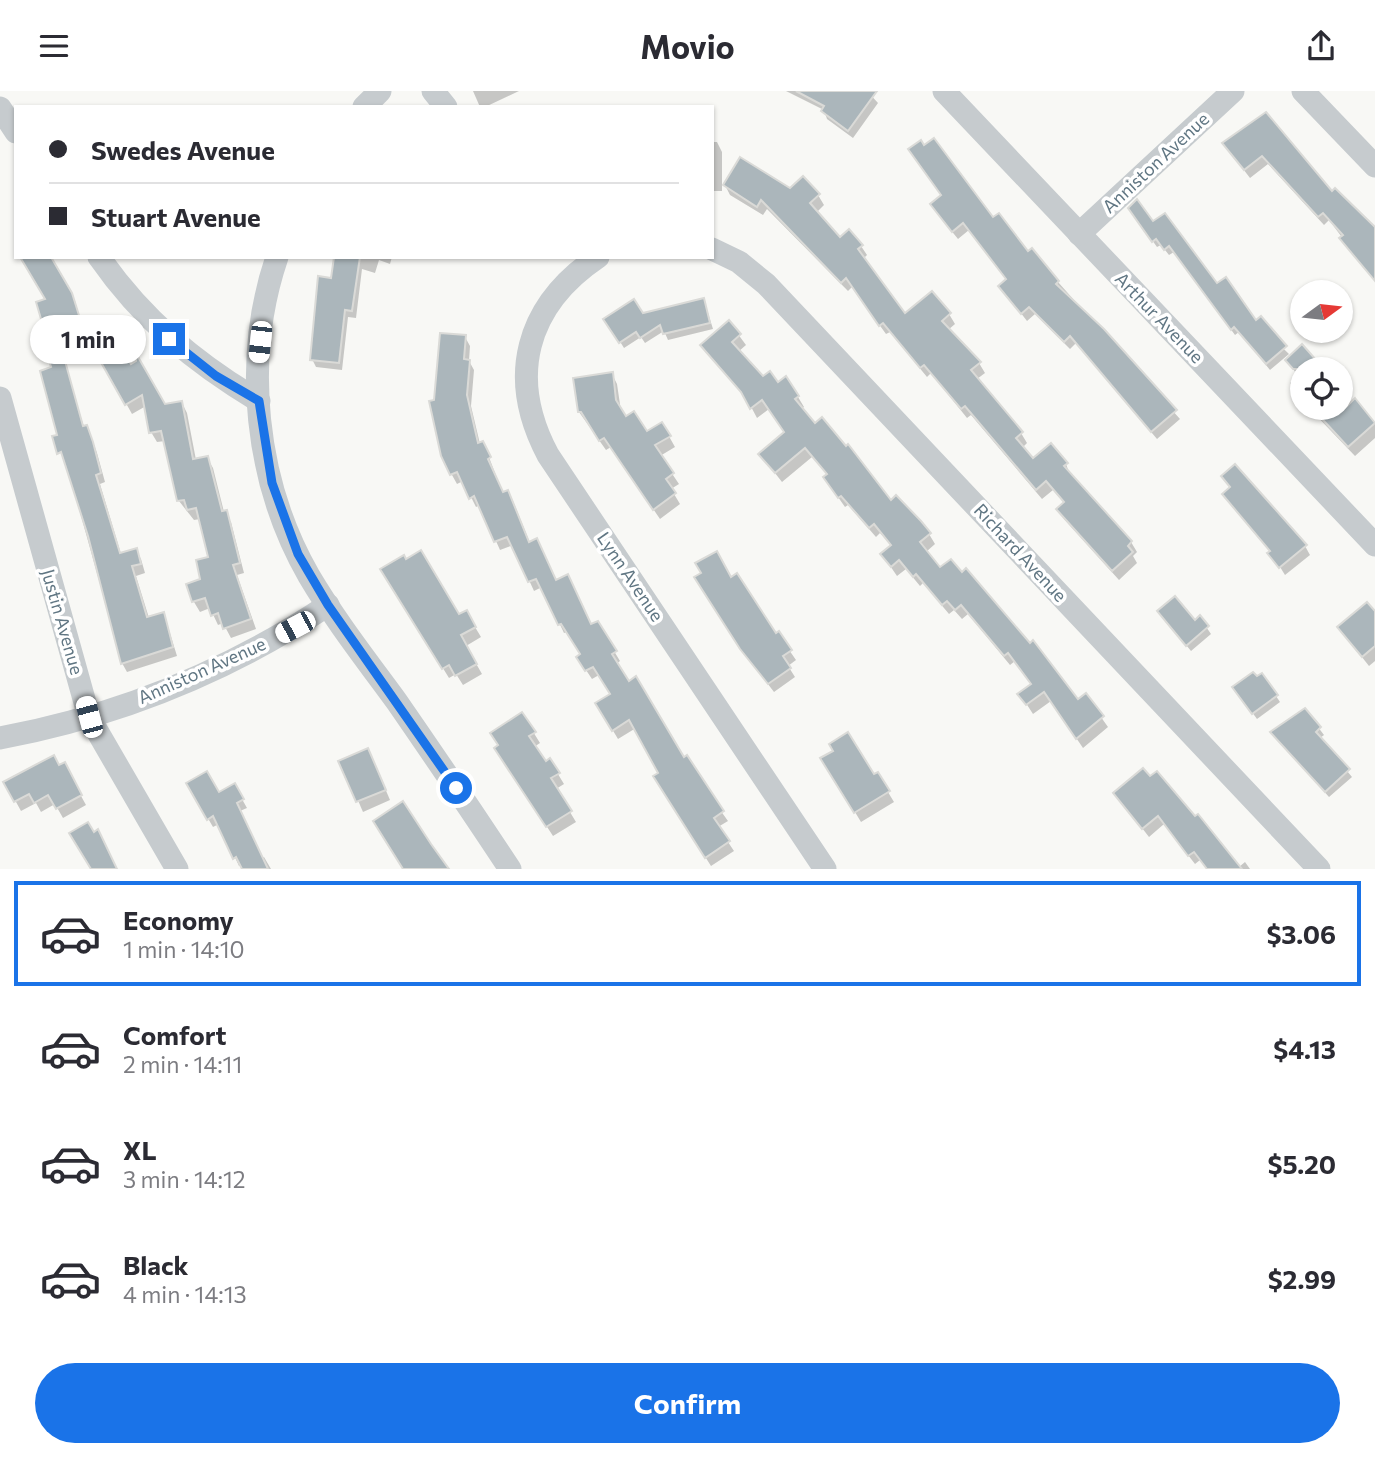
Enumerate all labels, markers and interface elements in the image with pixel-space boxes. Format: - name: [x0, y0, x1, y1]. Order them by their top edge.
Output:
- text: Movio: [640, 26, 735, 66]
- icon: menu: [35, 27, 73, 65]
- icon: share: [1302, 27, 1340, 65]
- street label: Anniston Avenue: [1098, 107, 1213, 217]
- text: Swedes Avenue: [91, 134, 275, 165]
- text: Stuart Avenue: [91, 201, 261, 232]
- street label: Arthur Avenue: [1111, 267, 1209, 367]
- north arrow: [1290, 280, 1353, 343]
- map controls: [1290, 280, 1353, 420]
- callout: 1 min: [29, 315, 144, 363]
- car: [248, 320, 273, 364]
- route end: [153, 323, 185, 355]
- text: 1 min: [61, 325, 115, 353]
- button: locate: [1290, 357, 1353, 420]
- street label: Richard Avenue: [970, 499, 1072, 606]
- street label: Lynn Avenue: [593, 528, 669, 625]
- street label: Justin Avenue: [37, 566, 89, 677]
- car: [272, 608, 319, 646]
- street label: Anniston Avenue: [134, 632, 269, 708]
- car: [74, 694, 105, 740]
- route start: [440, 772, 472, 804]
- icon: car: [39, 902, 102, 965]
- text: Economy: [123, 904, 234, 935]
- text: $3.06: [1266, 918, 1336, 949]
- text: 1 min · 14:10: [123, 935, 245, 963]
- icon: car: [39, 1017, 102, 1080]
- text: Comfort: [123, 1019, 226, 1050]
- text: $4.13: [1273, 1033, 1336, 1064]
- text: 2 min · 14:11: [123, 1050, 242, 1078]
- icon: car: [39, 1132, 102, 1195]
- text: XL: [123, 1134, 157, 1165]
- text: $5.20: [1267, 1148, 1336, 1179]
- text: 3 min · 14:12: [123, 1165, 246, 1193]
- icon: car: [39, 1247, 102, 1310]
- text: Black: [123, 1249, 189, 1280]
- text: $2.99: [1268, 1263, 1336, 1294]
- text: 4 min · 14:13: [123, 1280, 247, 1308]
- button: Confirm: [35, 1363, 1340, 1443]

